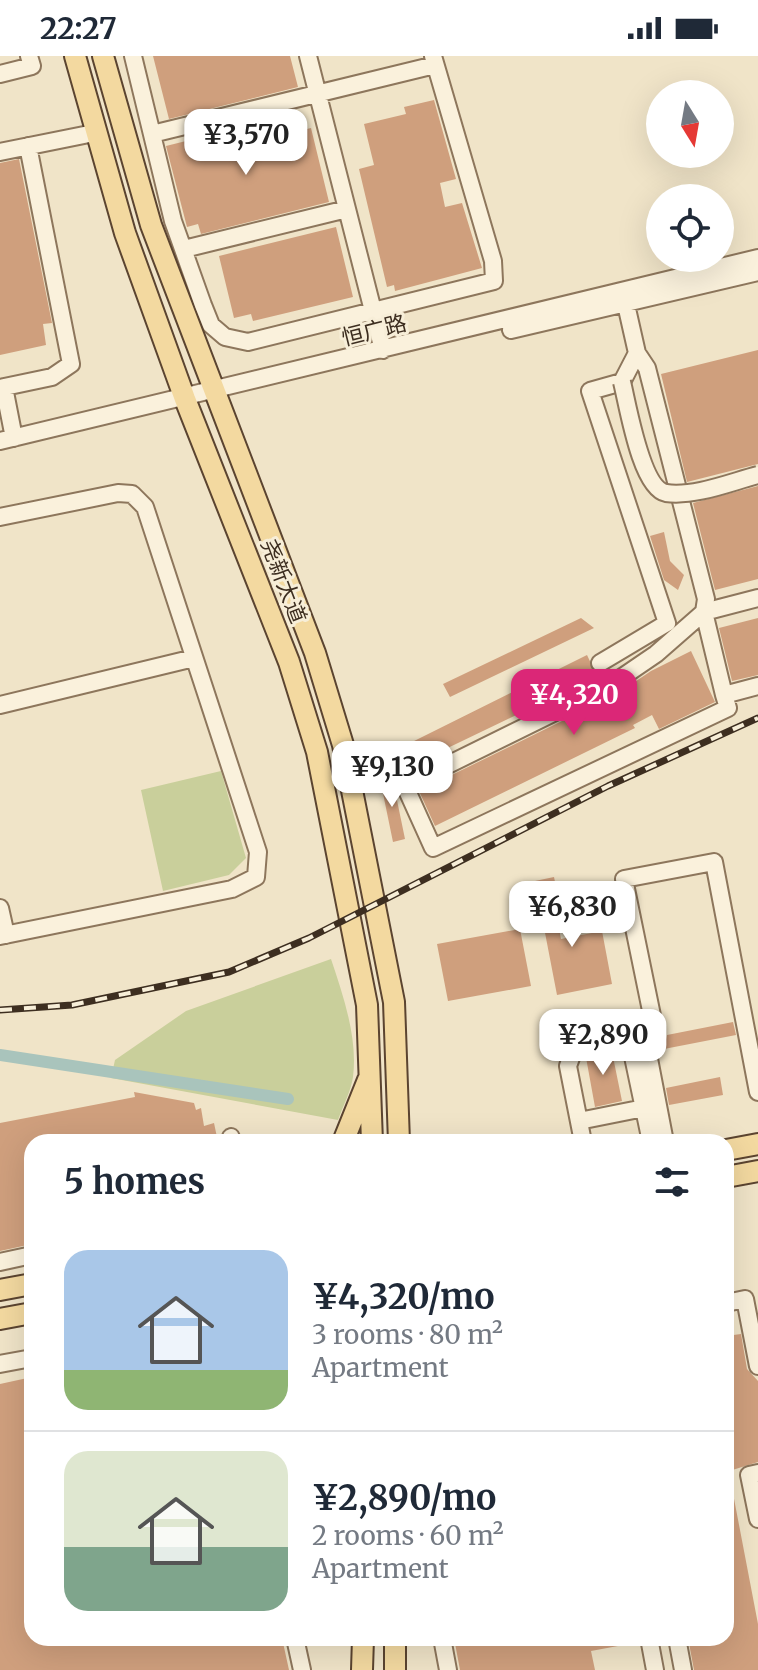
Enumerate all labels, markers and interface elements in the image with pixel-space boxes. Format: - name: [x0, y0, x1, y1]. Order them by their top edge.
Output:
- text: 22:27: [40, 9, 117, 47]
- north arrow: [646, 80, 734, 168]
- map controls: [646, 80, 734, 272]
- pin: ¥3,570: [181, 109, 311, 177]
- text: ¥3,570: [202, 118, 290, 151]
- button: locate: [646, 184, 734, 272]
- street label: 恒广路: [339, 308, 409, 352]
- street label: 尧新大道: [255, 535, 313, 627]
- pin: ¥4,320: [509, 669, 639, 737]
- text: ¥4,320: [529, 678, 619, 711]
- pin: ¥9,130: [327, 741, 457, 809]
- text: ¥9,130: [350, 750, 434, 783]
- pin: ¥6,830: [507, 881, 637, 949]
- text: ¥6,830: [527, 890, 617, 923]
- pin: ¥2,890: [538, 1009, 668, 1077]
- text: ¥2,890: [557, 1018, 649, 1051]
- icon: filters: [650, 1160, 694, 1204]
- text: 5 homes: [64, 1161, 205, 1203]
- text: ¥4,320/mo: [312, 1276, 495, 1318]
- icon: home: [128, 1282, 224, 1378]
- text: 3 rooms · 80 m²: [312, 1318, 503, 1351]
- text: Apartment: [312, 1351, 449, 1384]
- text: ¥2,890/mo: [312, 1477, 496, 1519]
- icon: home: [128, 1483, 224, 1579]
- text: 2 rooms · 60 m²: [312, 1519, 504, 1552]
- text: Apartment: [312, 1552, 449, 1585]

